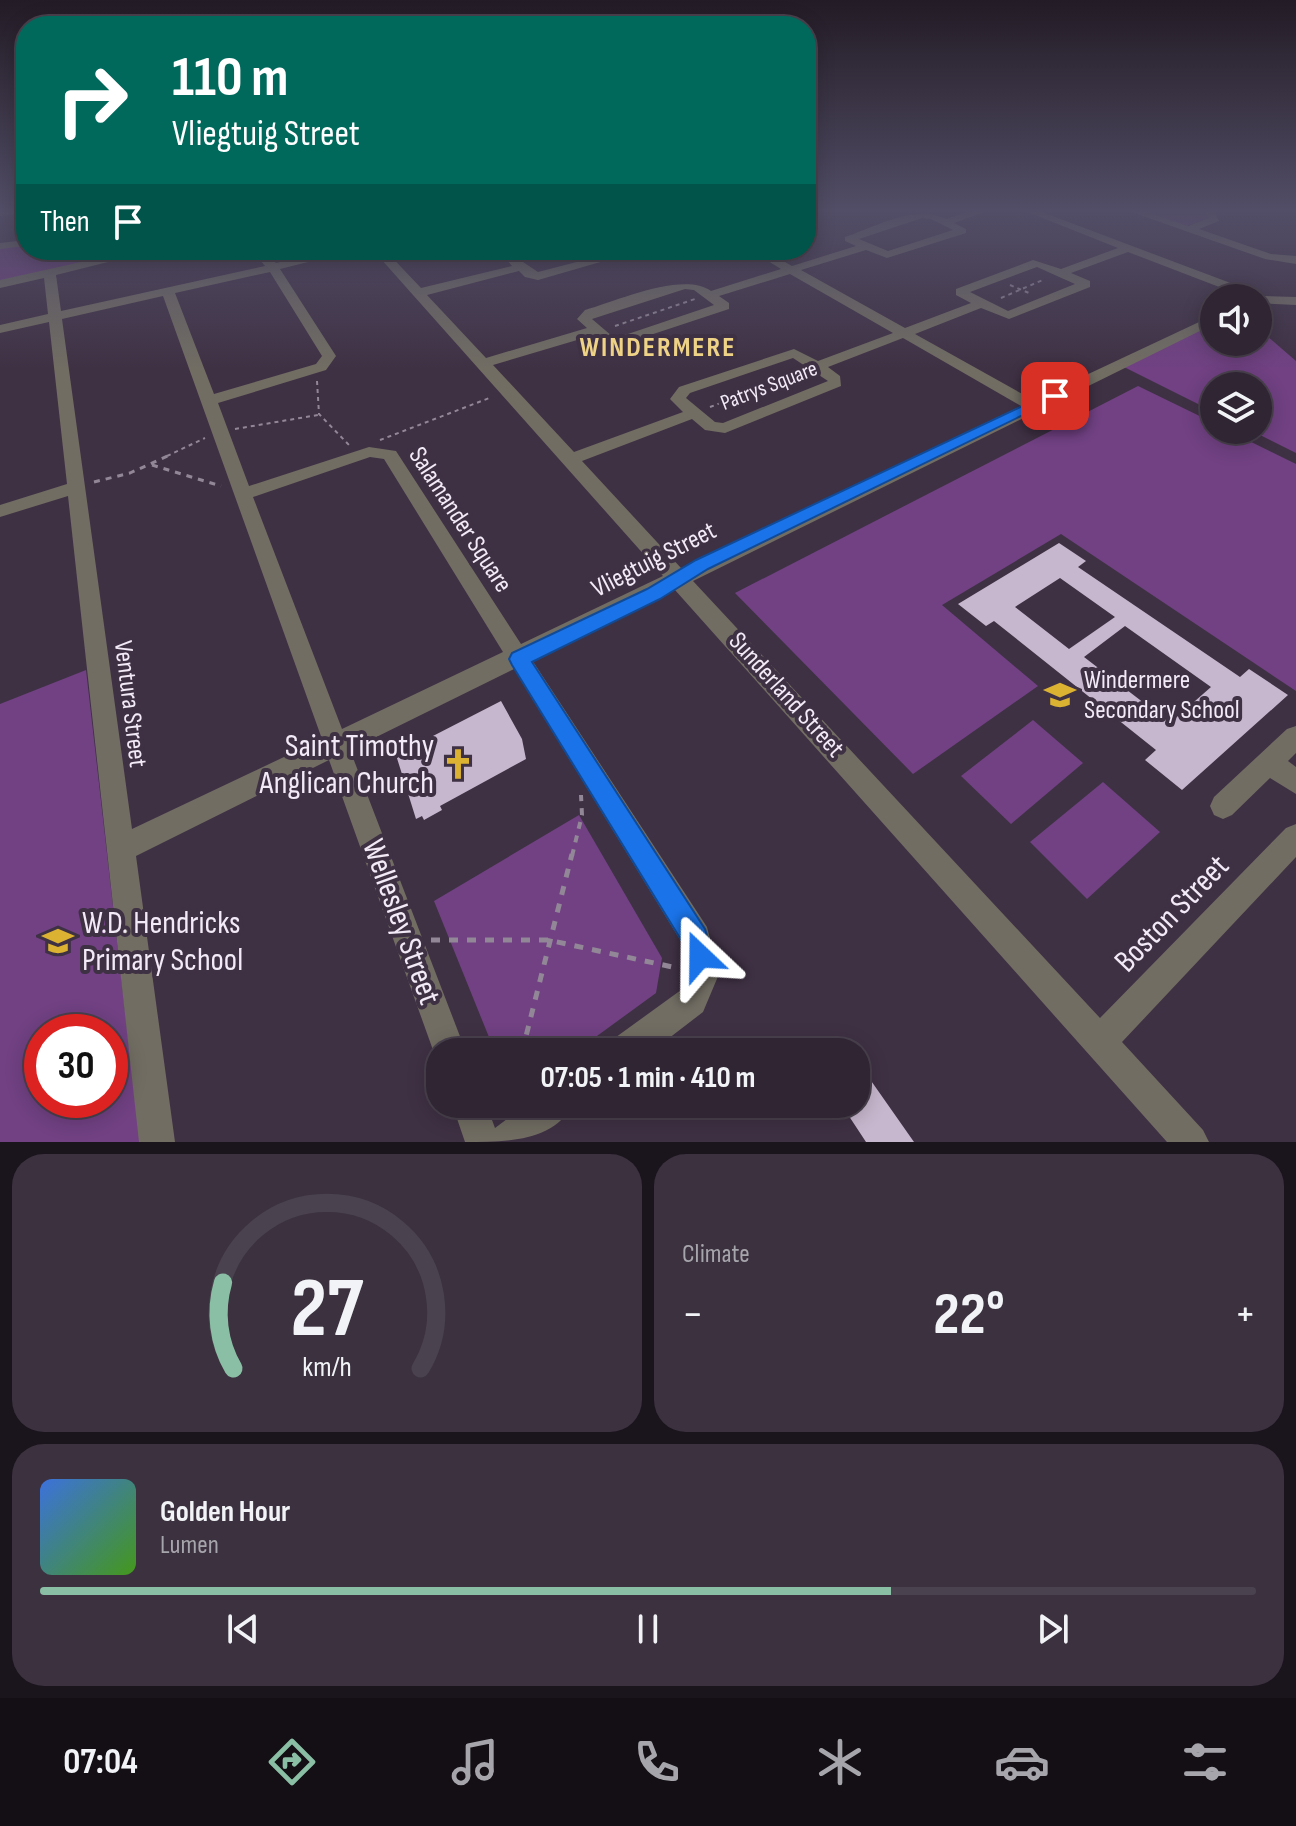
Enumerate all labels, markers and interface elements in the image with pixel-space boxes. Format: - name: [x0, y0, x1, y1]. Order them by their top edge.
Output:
- text: 110 m: [172, 45, 288, 112]
- icon: right: [40, 48, 144, 152]
- text: Vliegtuig Street: [172, 113, 360, 156]
- icon: arrive: [106, 200, 150, 244]
- text: Then: [40, 204, 90, 240]
- map controls: [1200, 284, 1272, 444]
- button: sound: [1200, 284, 1272, 356]
- district label: WINDERMERE: [580, 331, 736, 364]
- street label: Patrys Square: [717, 355, 821, 417]
- pin: [1021, 362, 1089, 430]
- button: layers: [1200, 372, 1272, 444]
- icon: arrive: [1033, 374, 1077, 418]
- street label: Salamander Square: [402, 442, 518, 598]
- street label: Vliegtuig Street: [587, 515, 722, 605]
- street label: Sunderland Street: [722, 626, 850, 764]
- street label: Ventura Street: [107, 639, 153, 769]
- place label: Windermere Secondary School: [1084, 665, 1240, 726]
- school or university icon: Windermere Secondary School: [1043, 678, 1077, 712]
- place label: Saint Timothy Anglican Church: [258, 727, 434, 803]
- church icon: Saint Timothy Anglican Church: [441, 747, 475, 781]
- street label: Wellesley Street: [353, 834, 449, 1010]
- street label: Boston Street: [1107, 847, 1237, 981]
- place label: W.D. Hendricks Primary School: [82, 904, 243, 980]
- position arrow: [658, 914, 742, 998]
- school or university icon: W.D. Hendricks Primary School: [41, 924, 75, 958]
- speed limit sign: 30: [24, 1014, 128, 1118]
- text: 07:05 · 1 min · 410 m: [541, 1060, 755, 1096]
- text: Climate: [682, 1239, 750, 1270]
- text: 27: [291, 1260, 364, 1360]
- text: 22°: [933, 1279, 1005, 1351]
- text: −: [682, 1288, 704, 1341]
- text: +: [1234, 1288, 1256, 1341]
- text: km/h: [302, 1350, 352, 1385]
- text: Golden Hour: [160, 1494, 290, 1530]
- text: Lumen: [160, 1530, 219, 1561]
- icon: previous: [221, 1607, 265, 1651]
- icon: pause: [626, 1607, 670, 1651]
- icon: next: [1031, 1607, 1075, 1651]
- icon: directions: [264, 1734, 320, 1790]
- icon: music: [447, 1734, 503, 1790]
- icon: phone: [629, 1734, 685, 1790]
- icon: climate: [812, 1734, 868, 1790]
- icon: car: [994, 1734, 1050, 1790]
- icon: filters: [1177, 1734, 1233, 1790]
- text: 07:04: [63, 1741, 138, 1784]

